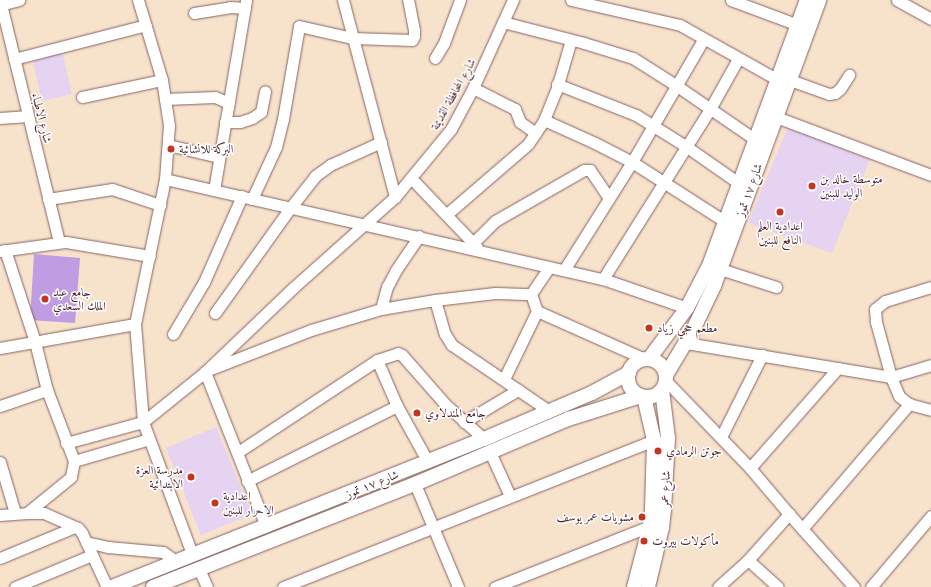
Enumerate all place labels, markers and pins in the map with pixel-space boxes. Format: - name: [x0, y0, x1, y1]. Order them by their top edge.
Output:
- place label: البركة للانشائية: [179, 142, 233, 156]
- marker: البركة للانشائية: [166, 144, 176, 154]
- place label: متوسطة خالد بن الوليد للبنين: [820, 172, 883, 200]
- marker: متوسطة خالد بن الوليد للبنين: [807, 181, 817, 191]
- marker: اعدادية العلم النافع للبنين: [775, 207, 785, 217]
- place label: اعدادية العلم النافع للبنين: [757, 219, 803, 247]
- place label: جامع عبد الملك السعدي: [53, 285, 106, 313]
- marker: جامع عبد الملك السعدي: [40, 294, 50, 304]
- place label: مطعم حجي زياد: [657, 321, 718, 335]
- marker: مطعم حجي زياد: [644, 323, 654, 333]
- place label: جامع المندلاوي: [425, 406, 486, 420]
- marker: جامع المندلاوي: [412, 408, 422, 418]
- place label: جوتن الرمادي: [666, 444, 722, 458]
- marker: جوتن الرمادي: [653, 446, 663, 456]
- place label: مدرسة العزة الابتدائية: [136, 463, 183, 491]
- marker: مدرسة العزة الابتدائية: [186, 472, 196, 482]
- place label: اعدادية الاحرار للبنين: [223, 489, 274, 517]
- marker: اعدادية الاحرار للبنين: [210, 498, 220, 508]
- place label: مشويات عمر يوسف: [556, 510, 634, 524]
- marker: مشويات عمر يوسف: [637, 512, 647, 522]
- place label: مأكولات بيروت: [652, 534, 719, 548]
- marker: مأكولات بيروت: [639, 536, 649, 546]

